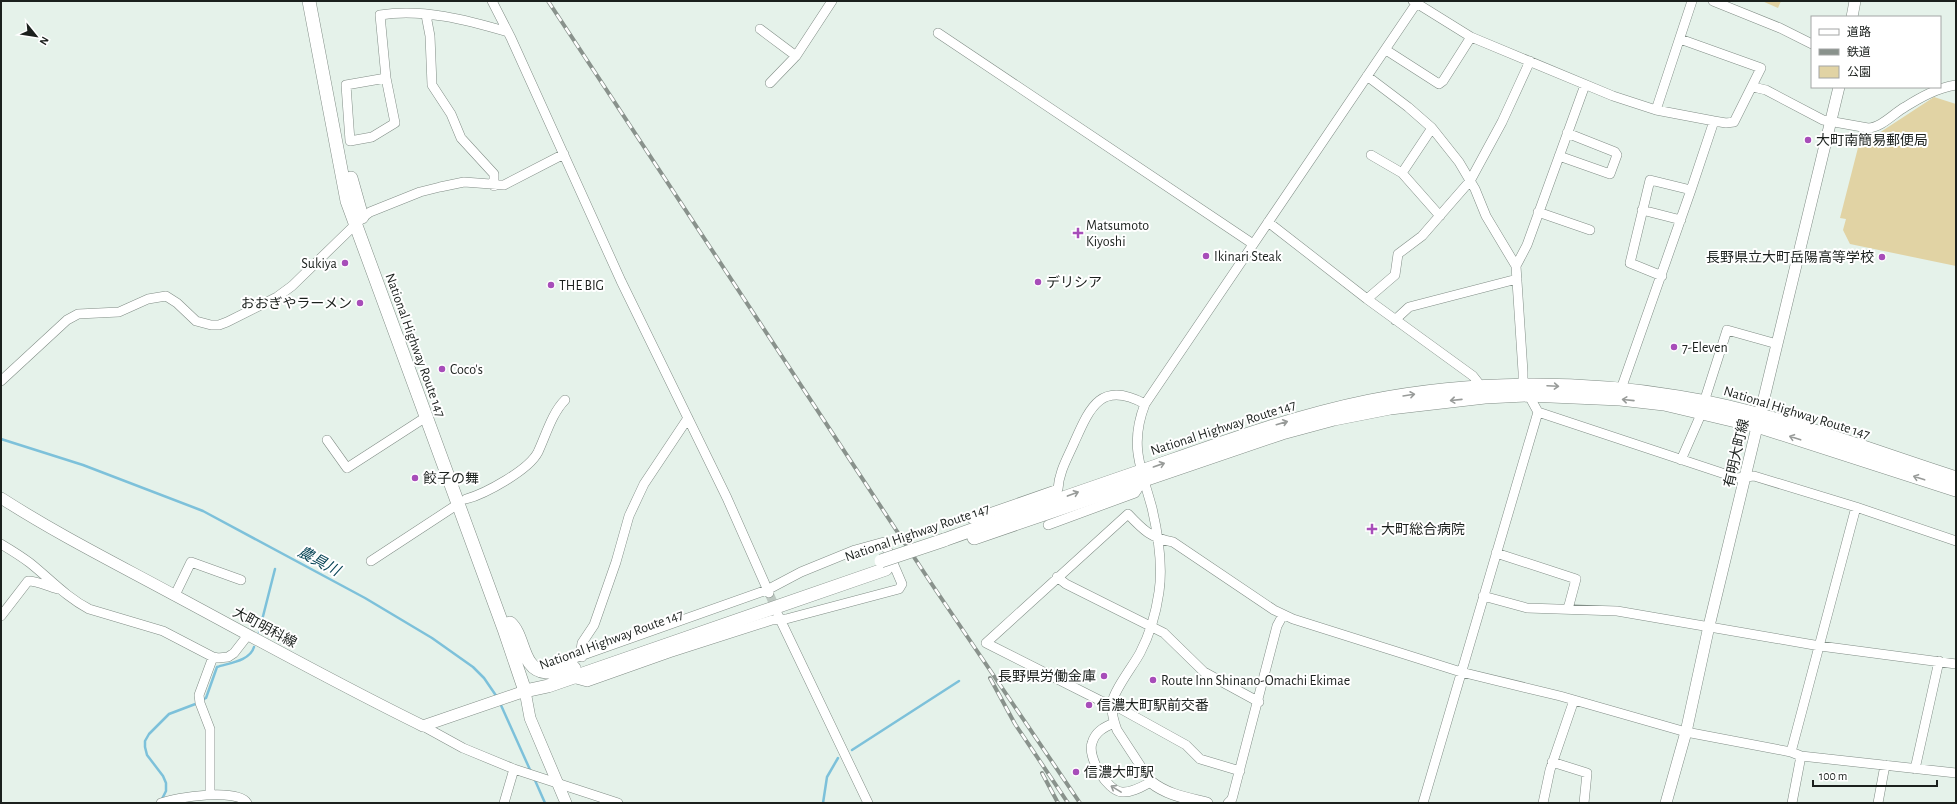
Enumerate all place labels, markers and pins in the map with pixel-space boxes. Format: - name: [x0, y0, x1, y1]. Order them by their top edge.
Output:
- place label: 大町南簡易郵便局: [1816, 133, 1928, 148]
- marker: 大町南簡易郵便局: [1803, 135, 1813, 145]
- place label: Matsumoto Kiyoshi: [1086, 219, 1149, 249]
- marker: Matsumoto Kiyoshi: [1073, 228, 1083, 238]
- place label: 長野県立大町岳陽高等学校: [1706, 249, 1874, 265]
- place label: Ikinari Steak: [1214, 250, 1282, 264]
- marker: Ikinari Steak: [1201, 251, 1211, 261]
- marker: 長野県立大町岳陽高等学校: [1877, 252, 1887, 262]
- place label: Sukiya: [301, 257, 338, 271]
- marker: Sukiya: [340, 258, 350, 268]
- place label: デリシア: [1046, 275, 1102, 290]
- marker: デリシア: [1033, 277, 1043, 287]
- place label: THE BIG: [559, 279, 604, 293]
- marker: THE BIG: [546, 280, 556, 290]
- place label: おおぎやラーメン: [241, 296, 352, 311]
- marker: おおぎやラーメン: [355, 298, 365, 308]
- place label: 7-Eleven: [1682, 341, 1728, 355]
- marker: 7-Eleven: [1669, 342, 1679, 352]
- place label: Coco's: [450, 363, 483, 377]
- marker: Coco's: [437, 364, 447, 374]
- place label: 餃子の舞: [423, 471, 479, 486]
- marker: 餃子の舞: [410, 473, 420, 483]
- place label: 大町総合病院: [1381, 522, 1465, 537]
- marker: 大町総合病院: [1366, 523, 1378, 535]
- place label: 長野県労働金庫: [998, 669, 1096, 684]
- marker: 長野県労働金庫: [1099, 671, 1109, 681]
- place label: Route Inn Shinano-Omachi Ekimae: [1161, 674, 1350, 688]
- marker: Route Inn Shinano-Omachi Ekimae: [1148, 675, 1158, 685]
- place label: 信濃大町駅前交番: [1097, 697, 1209, 713]
- marker: 信濃大町駅前交番: [1084, 700, 1094, 710]
- place label: 信濃大町駅: [1084, 765, 1154, 780]
- marker: 信濃大町駅: [1071, 767, 1081, 777]

